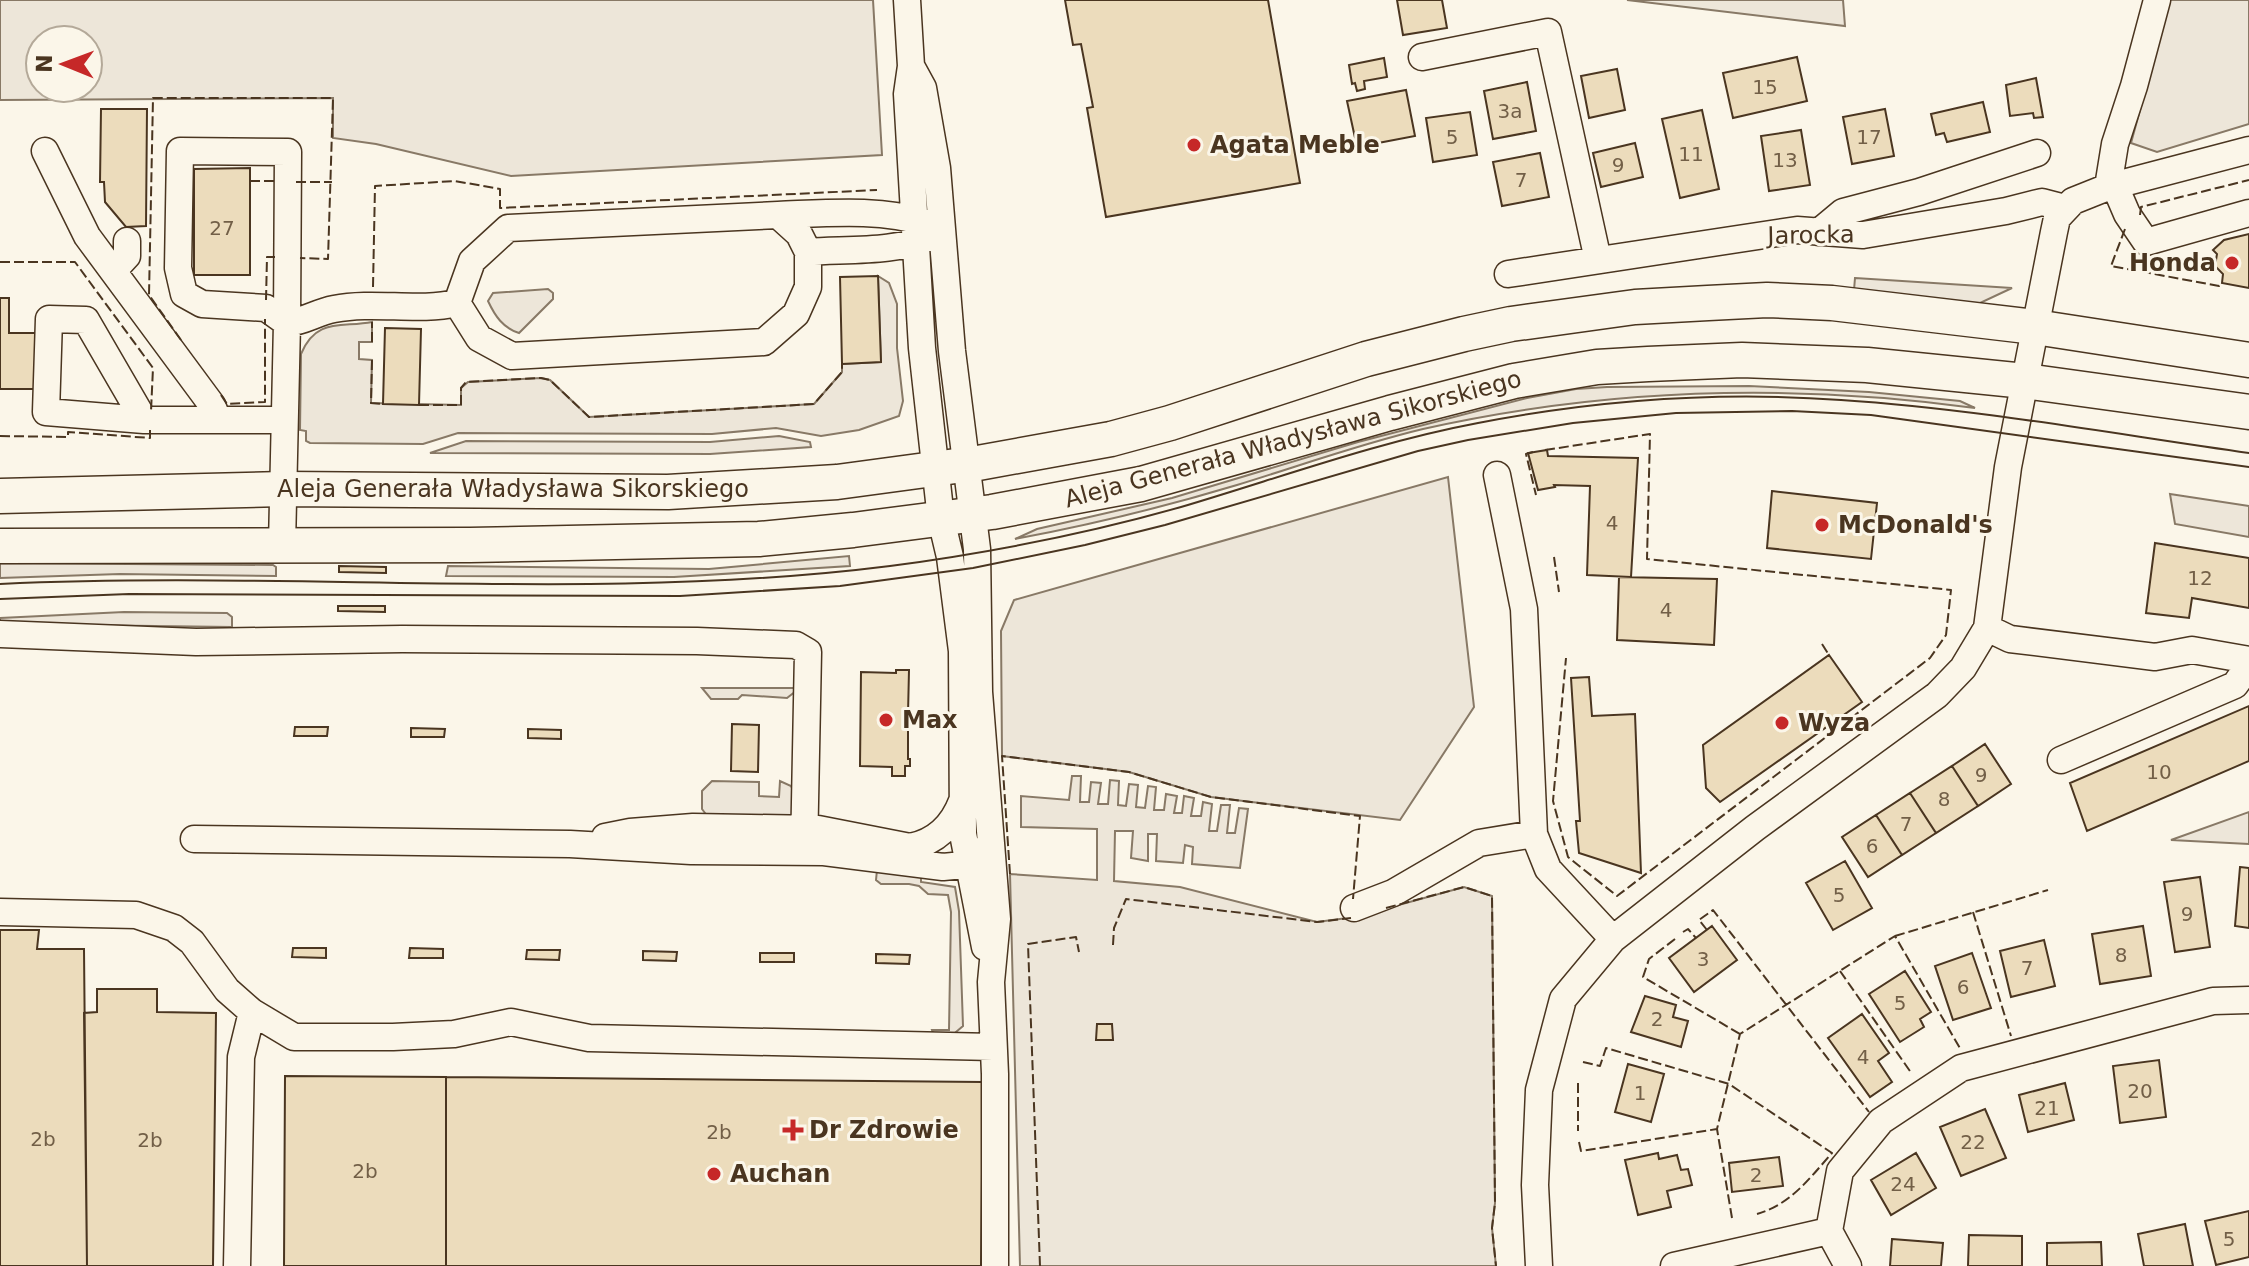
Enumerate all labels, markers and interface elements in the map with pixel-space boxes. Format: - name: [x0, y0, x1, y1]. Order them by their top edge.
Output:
- north arrow: [24, 24, 104, 104]
- text: N: [32, 54, 57, 73]
- house number: 15: [1752, 75, 1778, 99]
- house number: 3a: [1498, 99, 1522, 123]
- house number: 5: [1446, 125, 1458, 149]
- house number: 17: [1856, 125, 1882, 149]
- place label: Agata Meble: [1210, 131, 1380, 159]
- marker: Agata Meble: [1185, 136, 1203, 154]
- house number: 11: [1678, 142, 1704, 166]
- house number: 13: [1772, 148, 1798, 172]
- house number: 9: [1612, 153, 1624, 177]
- house number: 7: [1515, 168, 1527, 192]
- house number: 27: [209, 216, 235, 240]
- street label: Jarocka: [1765, 220, 1855, 250]
- place label: Honda: [2129, 249, 2216, 277]
- marker: Honda: [2223, 254, 2241, 272]
- street label: Aleja Generała Władysława Sikorskiego: [1061, 364, 1525, 514]
- street label: Aleja Generała Władysława Sikorskiego: [277, 475, 749, 503]
- house number: 4: [1606, 511, 1618, 535]
- place label: McDonald's: [1838, 511, 1993, 539]
- marker: McDonald's: [1813, 516, 1831, 534]
- house number: 12: [2187, 566, 2213, 590]
- house number: 4: [1660, 598, 1672, 622]
- place label: Max: [902, 706, 958, 734]
- place label: Wyza: [1798, 709, 1870, 737]
- marker: Max: [877, 711, 895, 729]
- marker: Wyza: [1773, 714, 1791, 732]
- house number: 10: [2146, 760, 2172, 784]
- house number: 9: [1975, 763, 1987, 787]
- house number: 8: [1938, 787, 1950, 811]
- house number: 7: [1900, 812, 1912, 836]
- house number: 6: [1866, 834, 1878, 858]
- house number: 5: [1833, 883, 1845, 907]
- house number: 9: [2181, 902, 2193, 926]
- house number: 8: [2115, 943, 2127, 967]
- house number: 3: [1697, 947, 1709, 971]
- house number: 7: [2021, 956, 2033, 980]
- house number: 6: [1957, 975, 1969, 999]
- house number: 5: [1894, 991, 1906, 1015]
- house number: 2: [1651, 1007, 1663, 1031]
- house number: 4: [1857, 1045, 1869, 1069]
- house number: 20: [2127, 1079, 2153, 1103]
- house number: 1: [1634, 1081, 1646, 1105]
- house number: 21: [2034, 1096, 2060, 1120]
- place label: Dr Zdrowie: [809, 1116, 959, 1144]
- house number: 2b: [706, 1120, 732, 1144]
- marker: Dr Zdrowie: [784, 1121, 802, 1139]
- house number: 2b: [30, 1127, 56, 1151]
- house number: 2b: [137, 1128, 163, 1152]
- house number: 22: [1960, 1130, 1986, 1154]
- house number: 2b: [352, 1159, 378, 1183]
- place label: Auchan: [730, 1160, 830, 1188]
- house number: 2: [1750, 1163, 1762, 1187]
- marker: Auchan: [705, 1165, 723, 1183]
- house number: 24: [1890, 1172, 1916, 1196]
- house number: 5: [2223, 1227, 2235, 1251]

